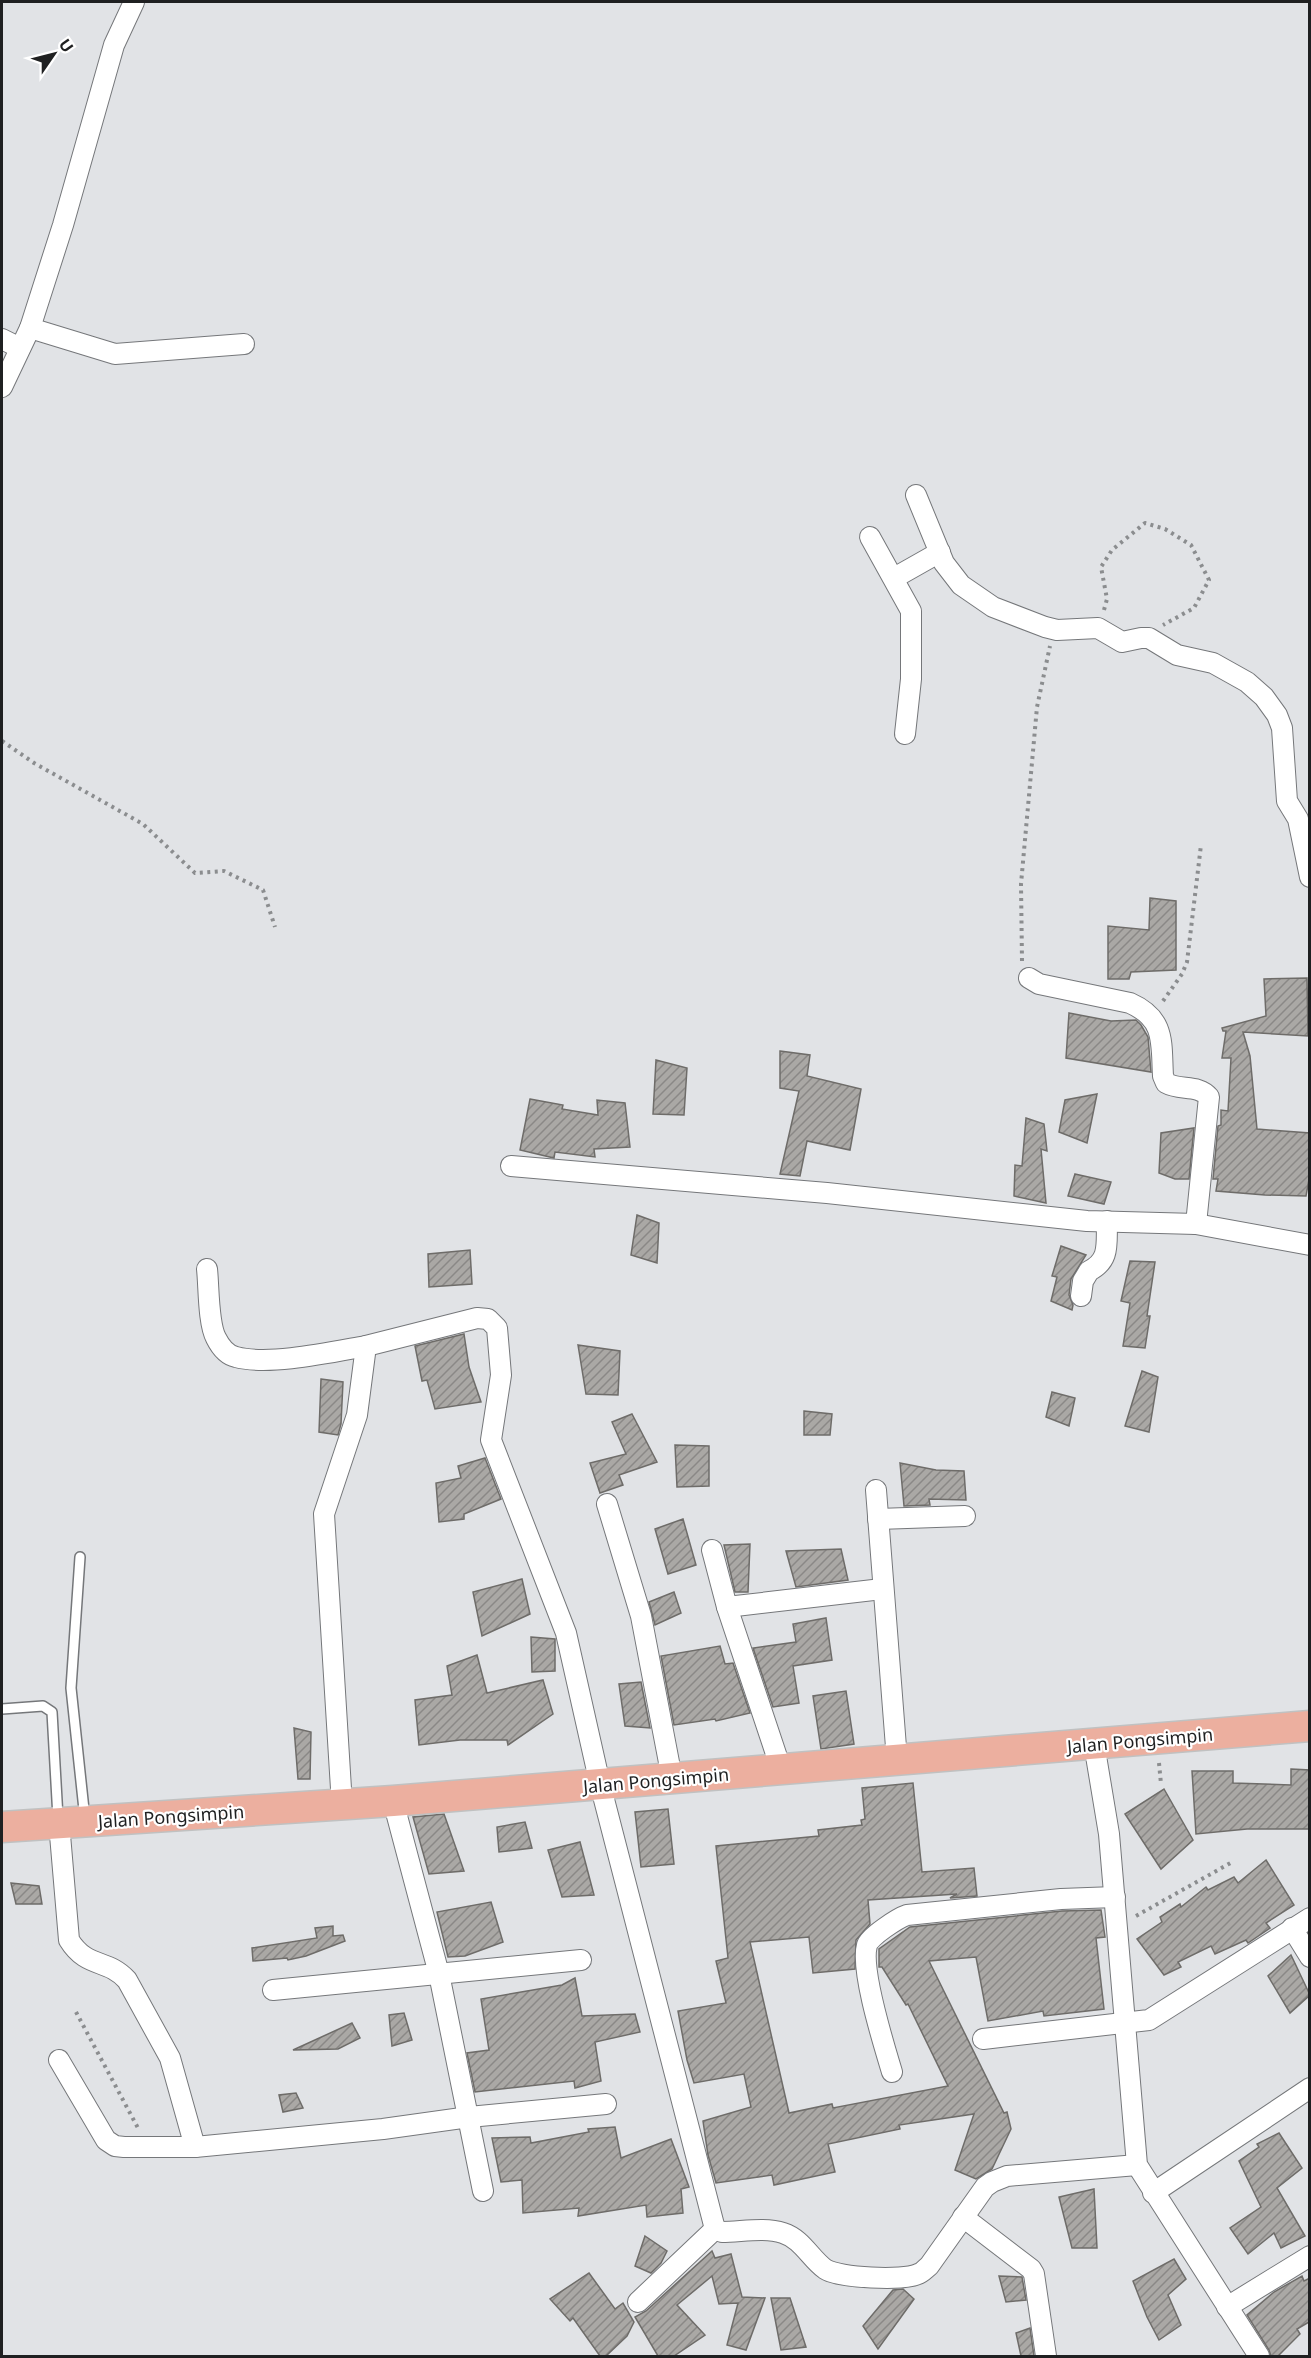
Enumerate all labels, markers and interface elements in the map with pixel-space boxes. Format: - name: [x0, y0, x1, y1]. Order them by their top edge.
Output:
- north arrow: [24, 24, 84, 84]
- text: U: [54, 34, 79, 57]
- street label: Jalan Pongsimpin: [1064, 1722, 1214, 1759]
- street label: Jalan Pongsimpin: [580, 1762, 730, 1799]
- street label: Jalan Pongsimpin: [95, 1799, 245, 1833]

